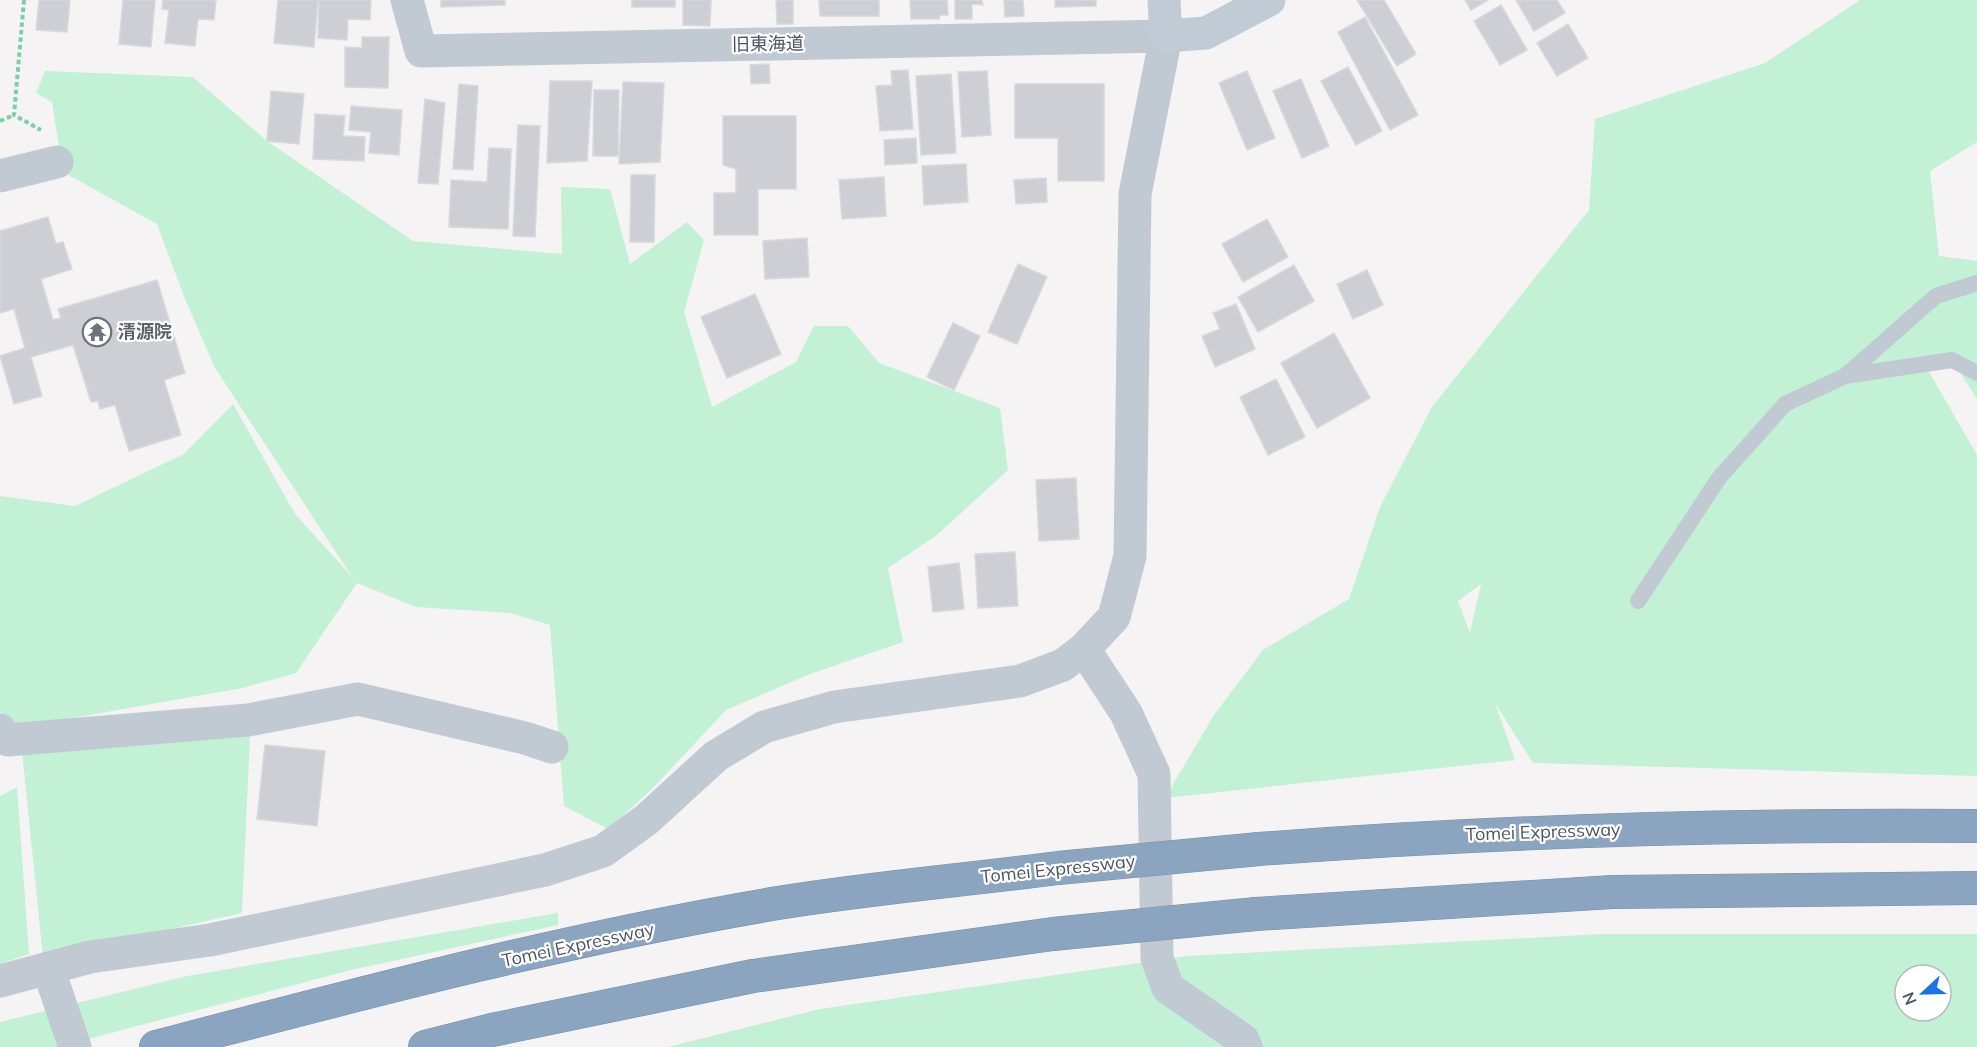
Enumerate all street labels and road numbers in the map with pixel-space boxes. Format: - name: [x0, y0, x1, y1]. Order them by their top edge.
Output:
- street label: 旧東海道: [732, 31, 804, 56]
- street label: Tomei Expressway: [1465, 817, 1621, 846]
- street label: Tomei Expressway: [980, 849, 1137, 888]
- street label: Tomei Expressway: [500, 917, 657, 972]

